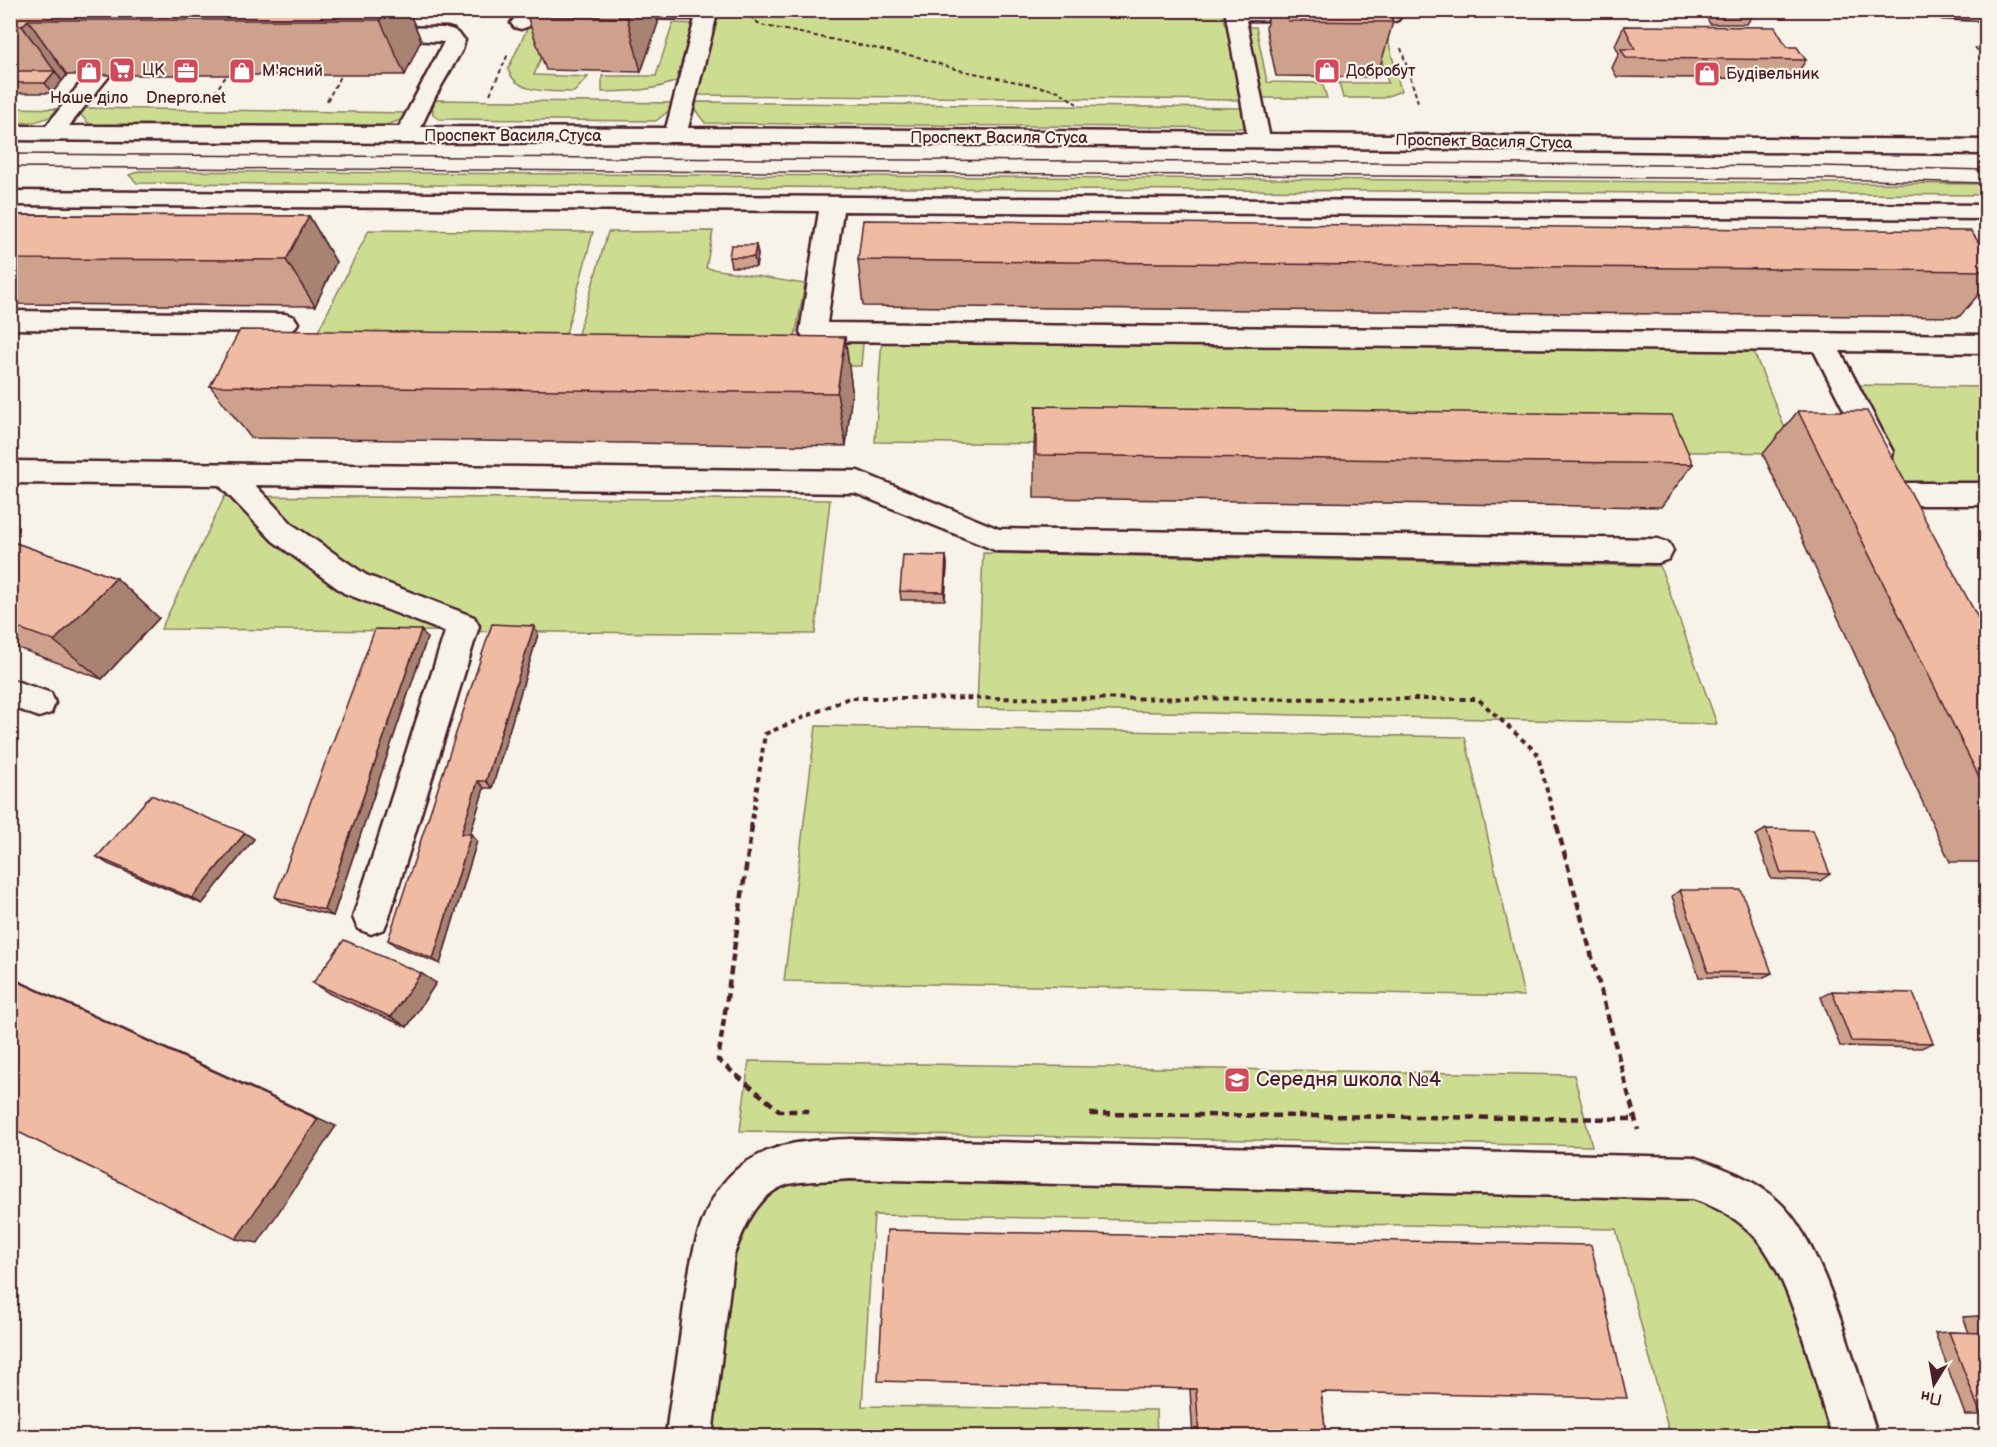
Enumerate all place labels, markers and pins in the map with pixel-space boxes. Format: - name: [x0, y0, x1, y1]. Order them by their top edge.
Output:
- supermarket icon: ЦК: [107, 55, 137, 85]
- shop icon: Наше діло: [74, 56, 104, 86]
- office icon: Dnepro.net: [171, 56, 201, 86]
- shop icon: М'ясний: [227, 56, 257, 86]
- shop icon: Добробут: [1312, 56, 1342, 86]
- shop icon: Будівельник: [1692, 59, 1722, 89]
- place label: ЦК: [142, 61, 165, 80]
- place label: М'ясний: [262, 62, 323, 81]
- place label: Добробут: [1346, 62, 1416, 81]
- place label: Будівельник: [1726, 65, 1819, 84]
- place label: Наше діло: [50, 89, 128, 108]
- place label: Dnepro.net: [146, 89, 226, 108]
- school or university icon: Середня школа №4: [1222, 1065, 1252, 1095]
- place label: Середня школа №4: [1256, 1068, 1441, 1092]

